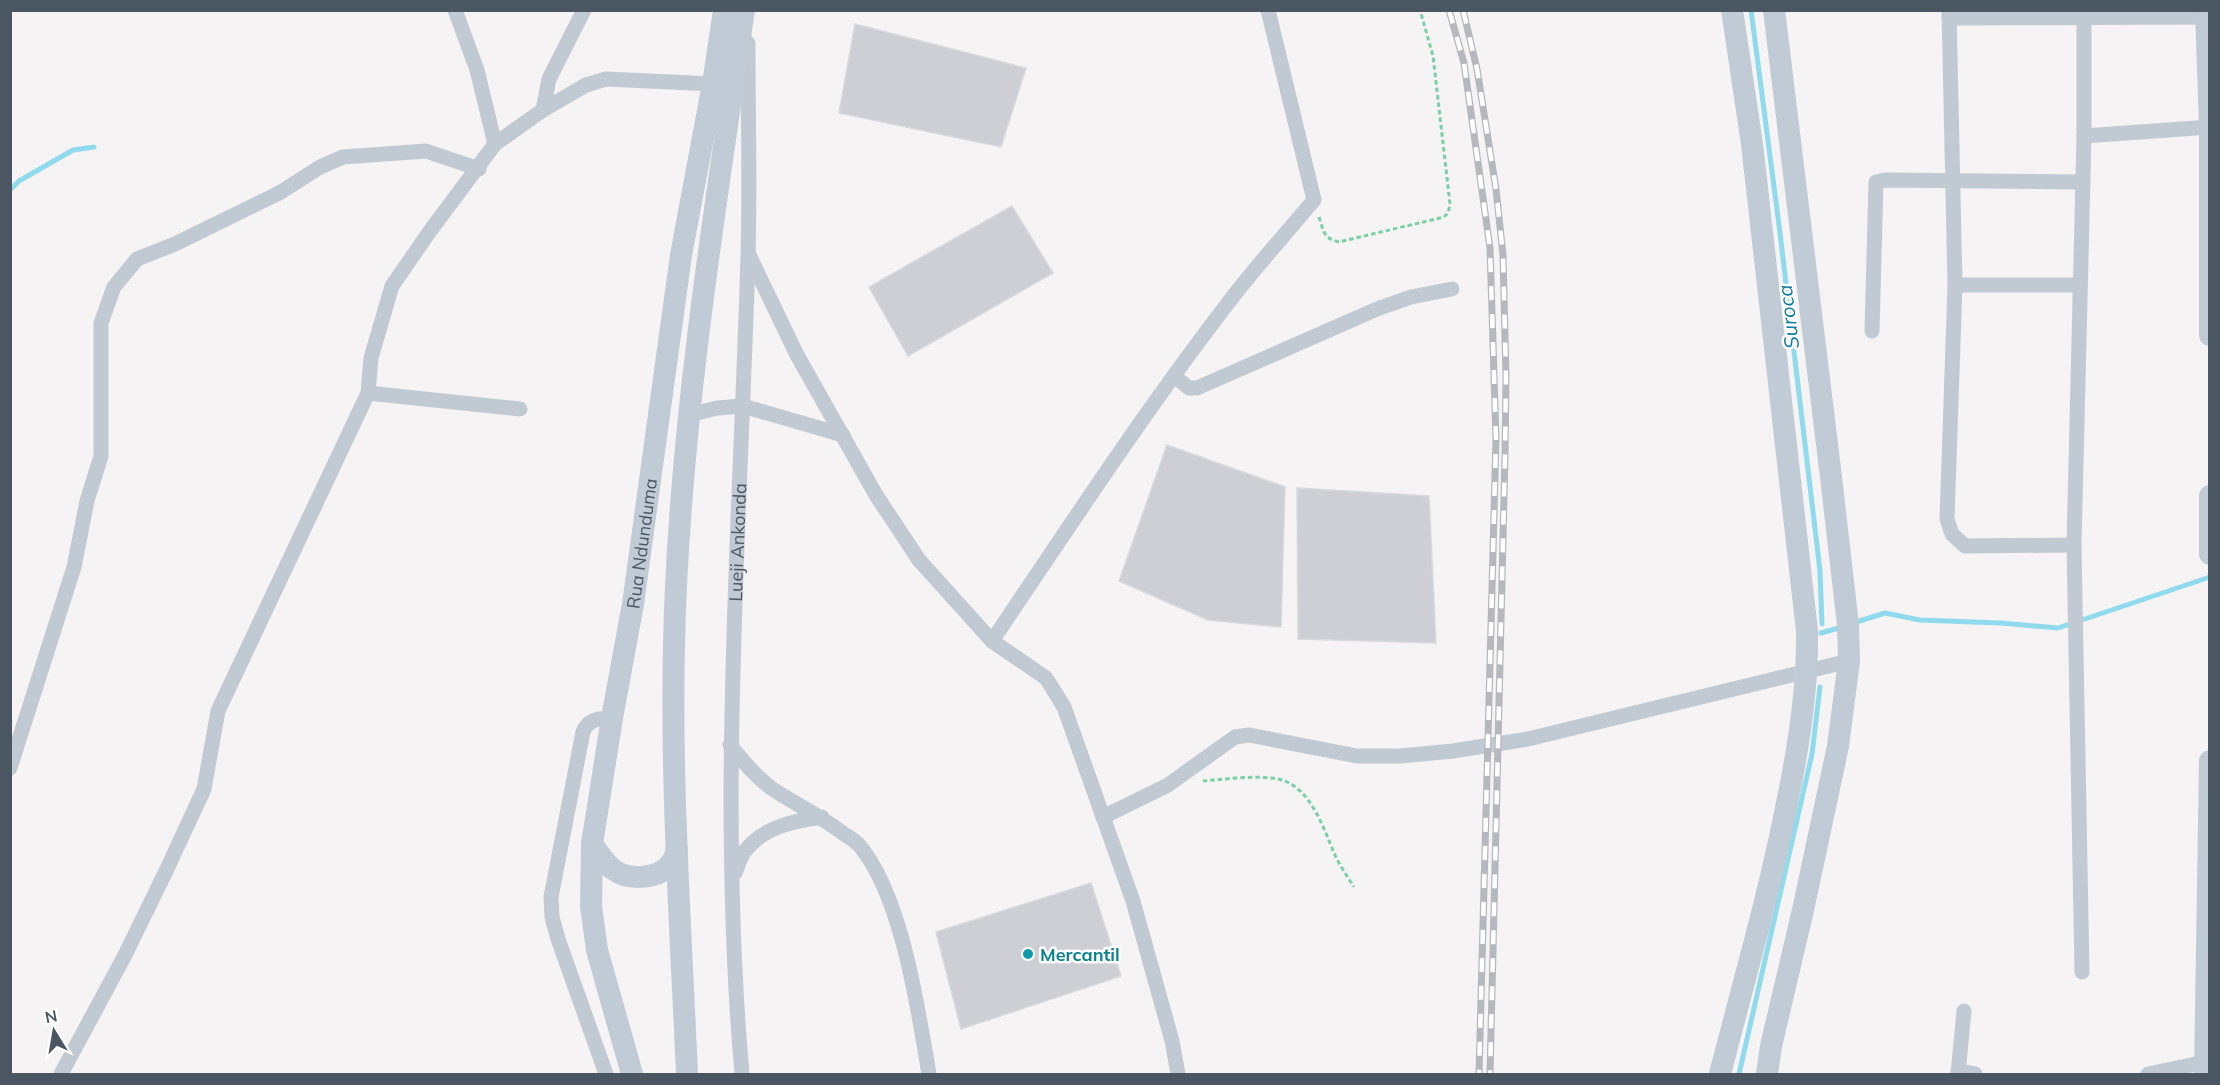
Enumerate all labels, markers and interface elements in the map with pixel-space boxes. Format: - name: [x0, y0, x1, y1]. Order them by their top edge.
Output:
- water label: Suroca: [1772, 284, 1804, 350]
- street label: Rua Ndunduma: [621, 477, 662, 610]
- street label: Lueji Ankonda: [723, 483, 751, 602]
- place label: Mercantil: [1040, 943, 1120, 966]
- marker: Mercantil: [1021, 947, 1035, 961]
- north arrow: [24, 1001, 84, 1061]
- text: N: [43, 1005, 59, 1027]

